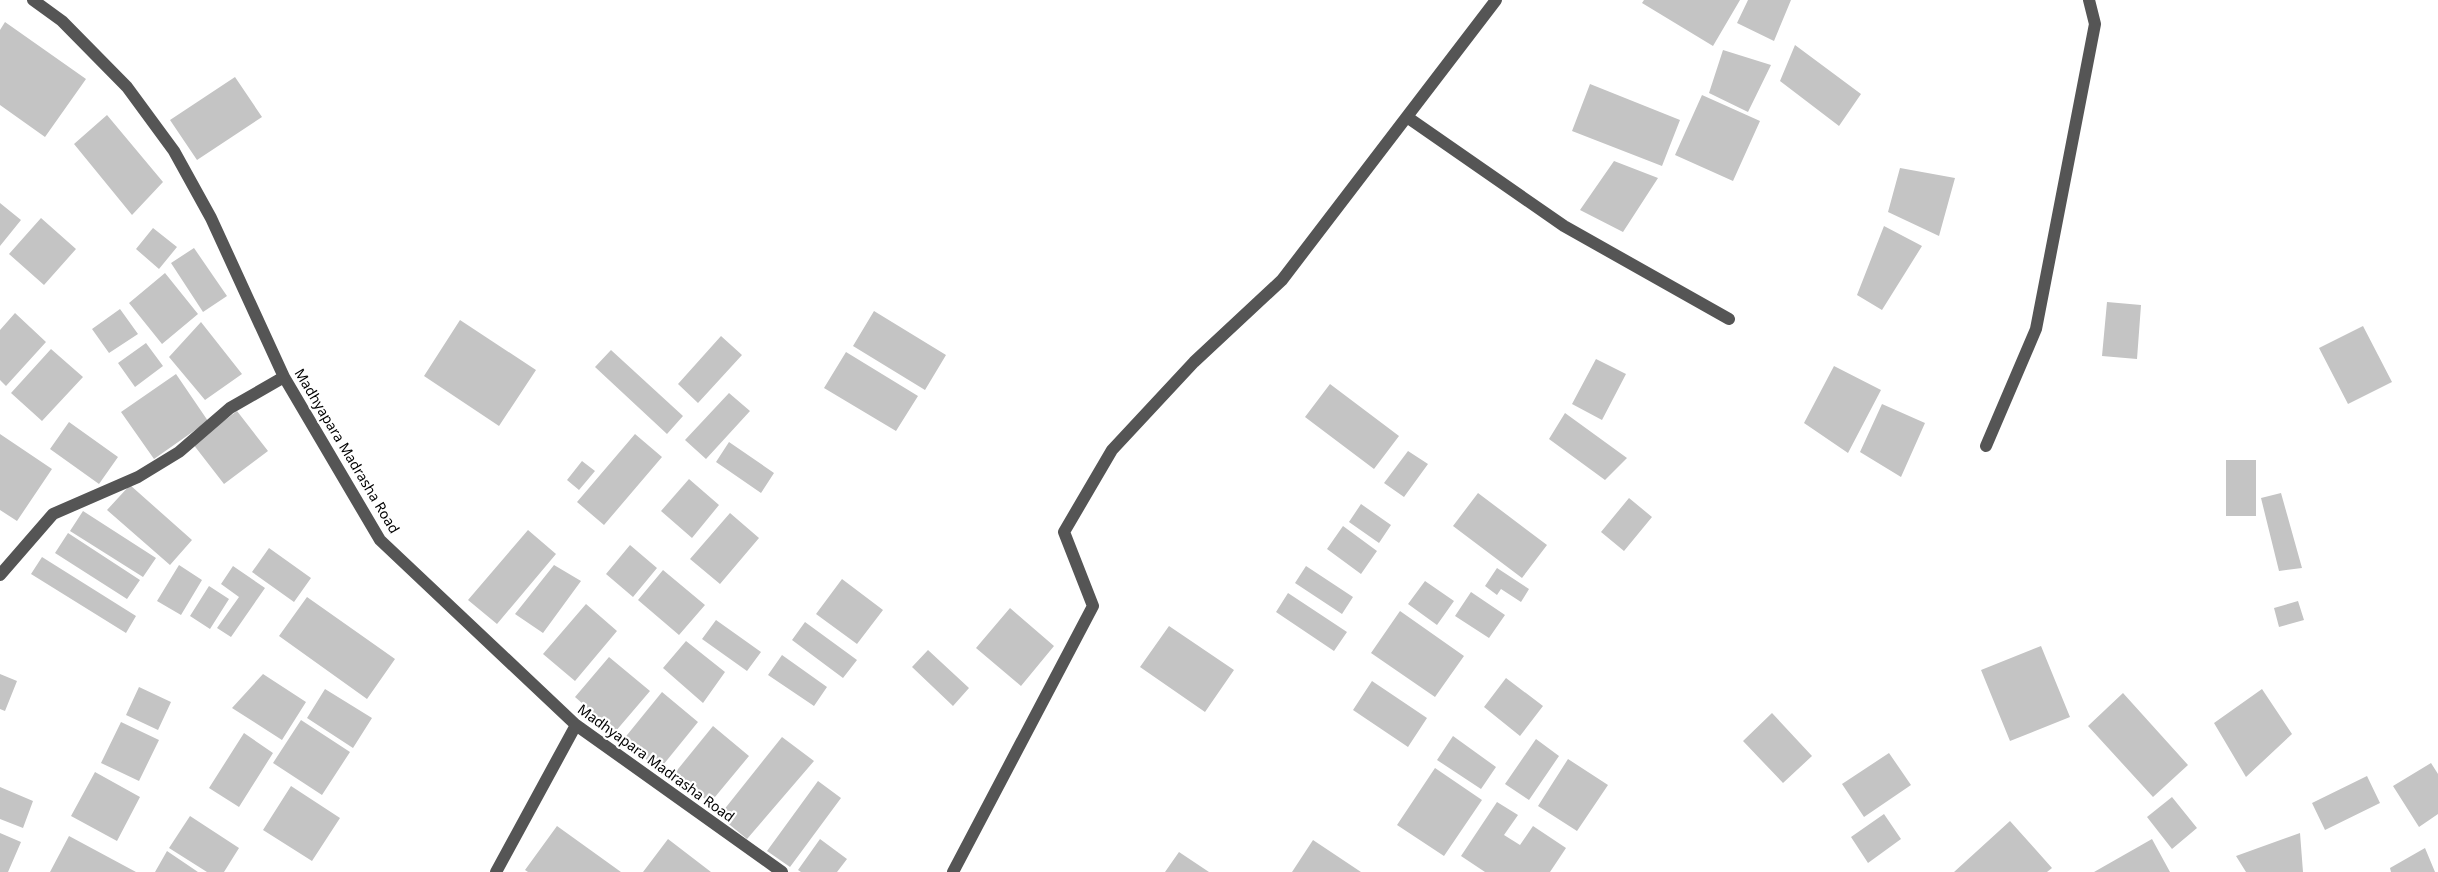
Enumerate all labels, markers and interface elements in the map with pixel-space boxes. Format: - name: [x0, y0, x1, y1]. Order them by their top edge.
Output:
- street label: Madhyapara Madrasha Road: [291, 365, 404, 537]
- street label: Madhyapara Madrasha Road: [574, 699, 738, 826]

